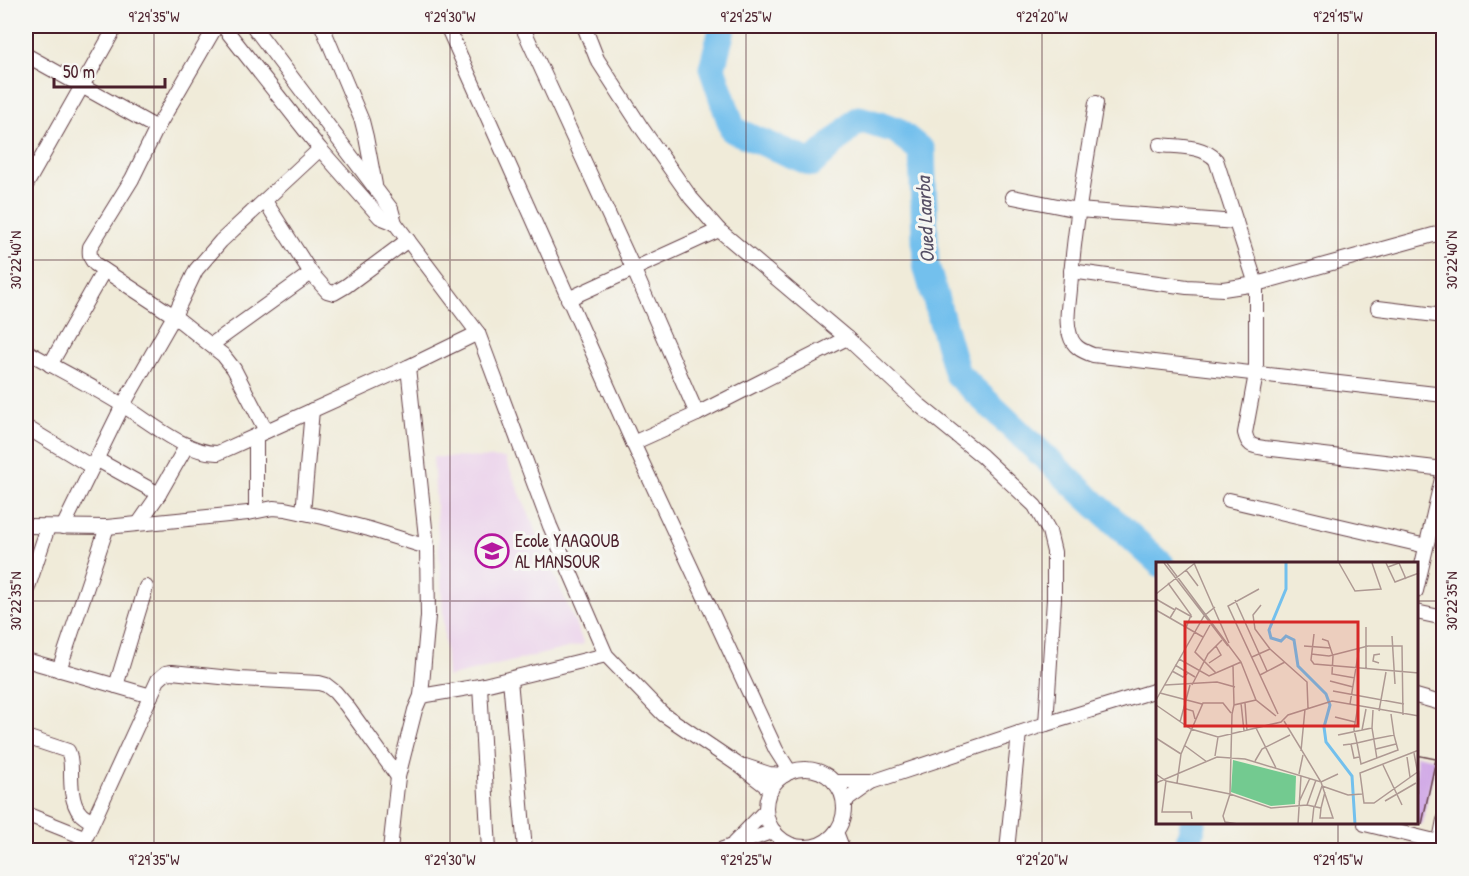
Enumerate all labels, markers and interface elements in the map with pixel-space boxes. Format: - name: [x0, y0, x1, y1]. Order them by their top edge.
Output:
- text: 9°29'35"W: [129, 6, 180, 27]
- text: 9°29'30"W: [424, 6, 476, 27]
- text: 9°29'25"W: [720, 6, 772, 27]
- text: 9°29'20"W: [1016, 6, 1069, 27]
- text: 9°29'15"W: [1313, 6, 1364, 27]
- scale bar: [54, 51, 165, 89]
- text: 50 m: [63, 59, 95, 84]
- water label: Oued Laarba: [909, 174, 940, 264]
- text: 30°22'40"N: [5, 231, 26, 289]
- text: 30°22'40"N: [1441, 231, 1462, 289]
- place label: Ecole YAAQOUB AL MANSOUR: [515, 528, 620, 574]
- school or university icon: Ecole YAAQOUB AL MANSOUR: [474, 533, 510, 569]
- inset map: [1156, 562, 1418, 825]
- text: 30°22'35"N: [5, 571, 26, 631]
- text: 30°22'35"N: [1441, 571, 1462, 631]
- text: 9°29'35"W: [129, 849, 180, 870]
- text: 9°29'30"W: [424, 849, 476, 870]
- text: 9°29'25"W: [720, 849, 772, 870]
- text: 9°29'20"W: [1016, 849, 1069, 870]
- text: 9°29'15"W: [1313, 849, 1364, 870]

